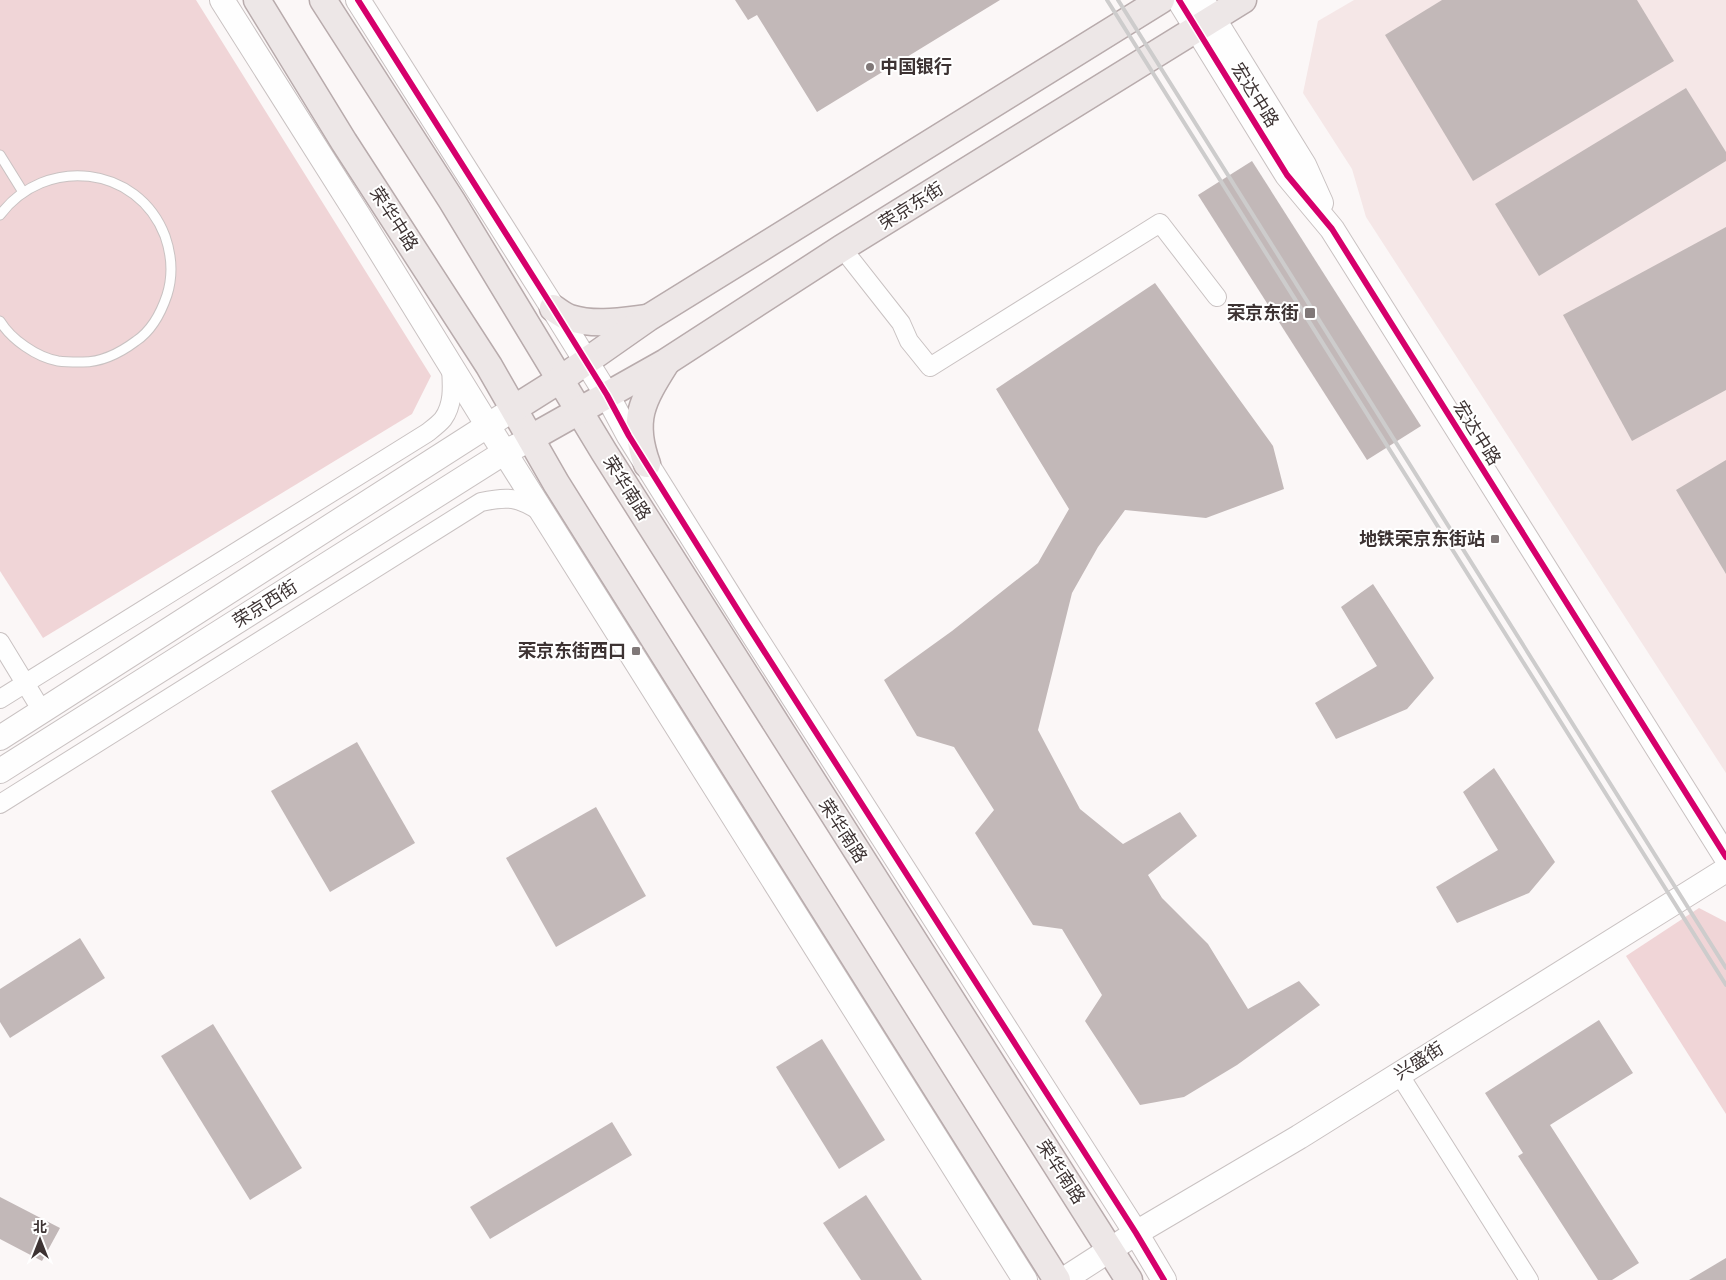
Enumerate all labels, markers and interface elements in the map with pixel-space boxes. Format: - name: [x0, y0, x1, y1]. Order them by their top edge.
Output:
- place label: 中国银行: [880, 56, 952, 78]
- street label: 宏达中路: [1227, 59, 1283, 131]
- marker: 中国银行: [864, 61, 876, 73]
- street label: 荣京东街: [875, 178, 947, 234]
- street label: 荣华中路: [365, 183, 423, 255]
- place label: 荣京东街: [1227, 302, 1299, 324]
- marker: 荣京东街: [1303, 306, 1317, 320]
- street label: 宏达中路: [1449, 397, 1505, 469]
- street label: 荣华南路: [599, 452, 655, 524]
- place label: 地铁荣京东街站: [1359, 528, 1485, 550]
- marker: 地铁荣京东街站: [1489, 533, 1501, 545]
- street label: 荣京西街: [229, 576, 301, 632]
- place label: 荣京东街西口: [518, 640, 626, 662]
- marker: 荣京东街西口: [630, 645, 642, 657]
- street label: 荣华南路: [814, 795, 872, 867]
- street label: 兴盛街: [1390, 1037, 1448, 1085]
- street label: 荣华南路: [1032, 1136, 1090, 1208]
- north arrow: [15, 1215, 65, 1265]
- text: 北: [33, 1218, 47, 1236]

